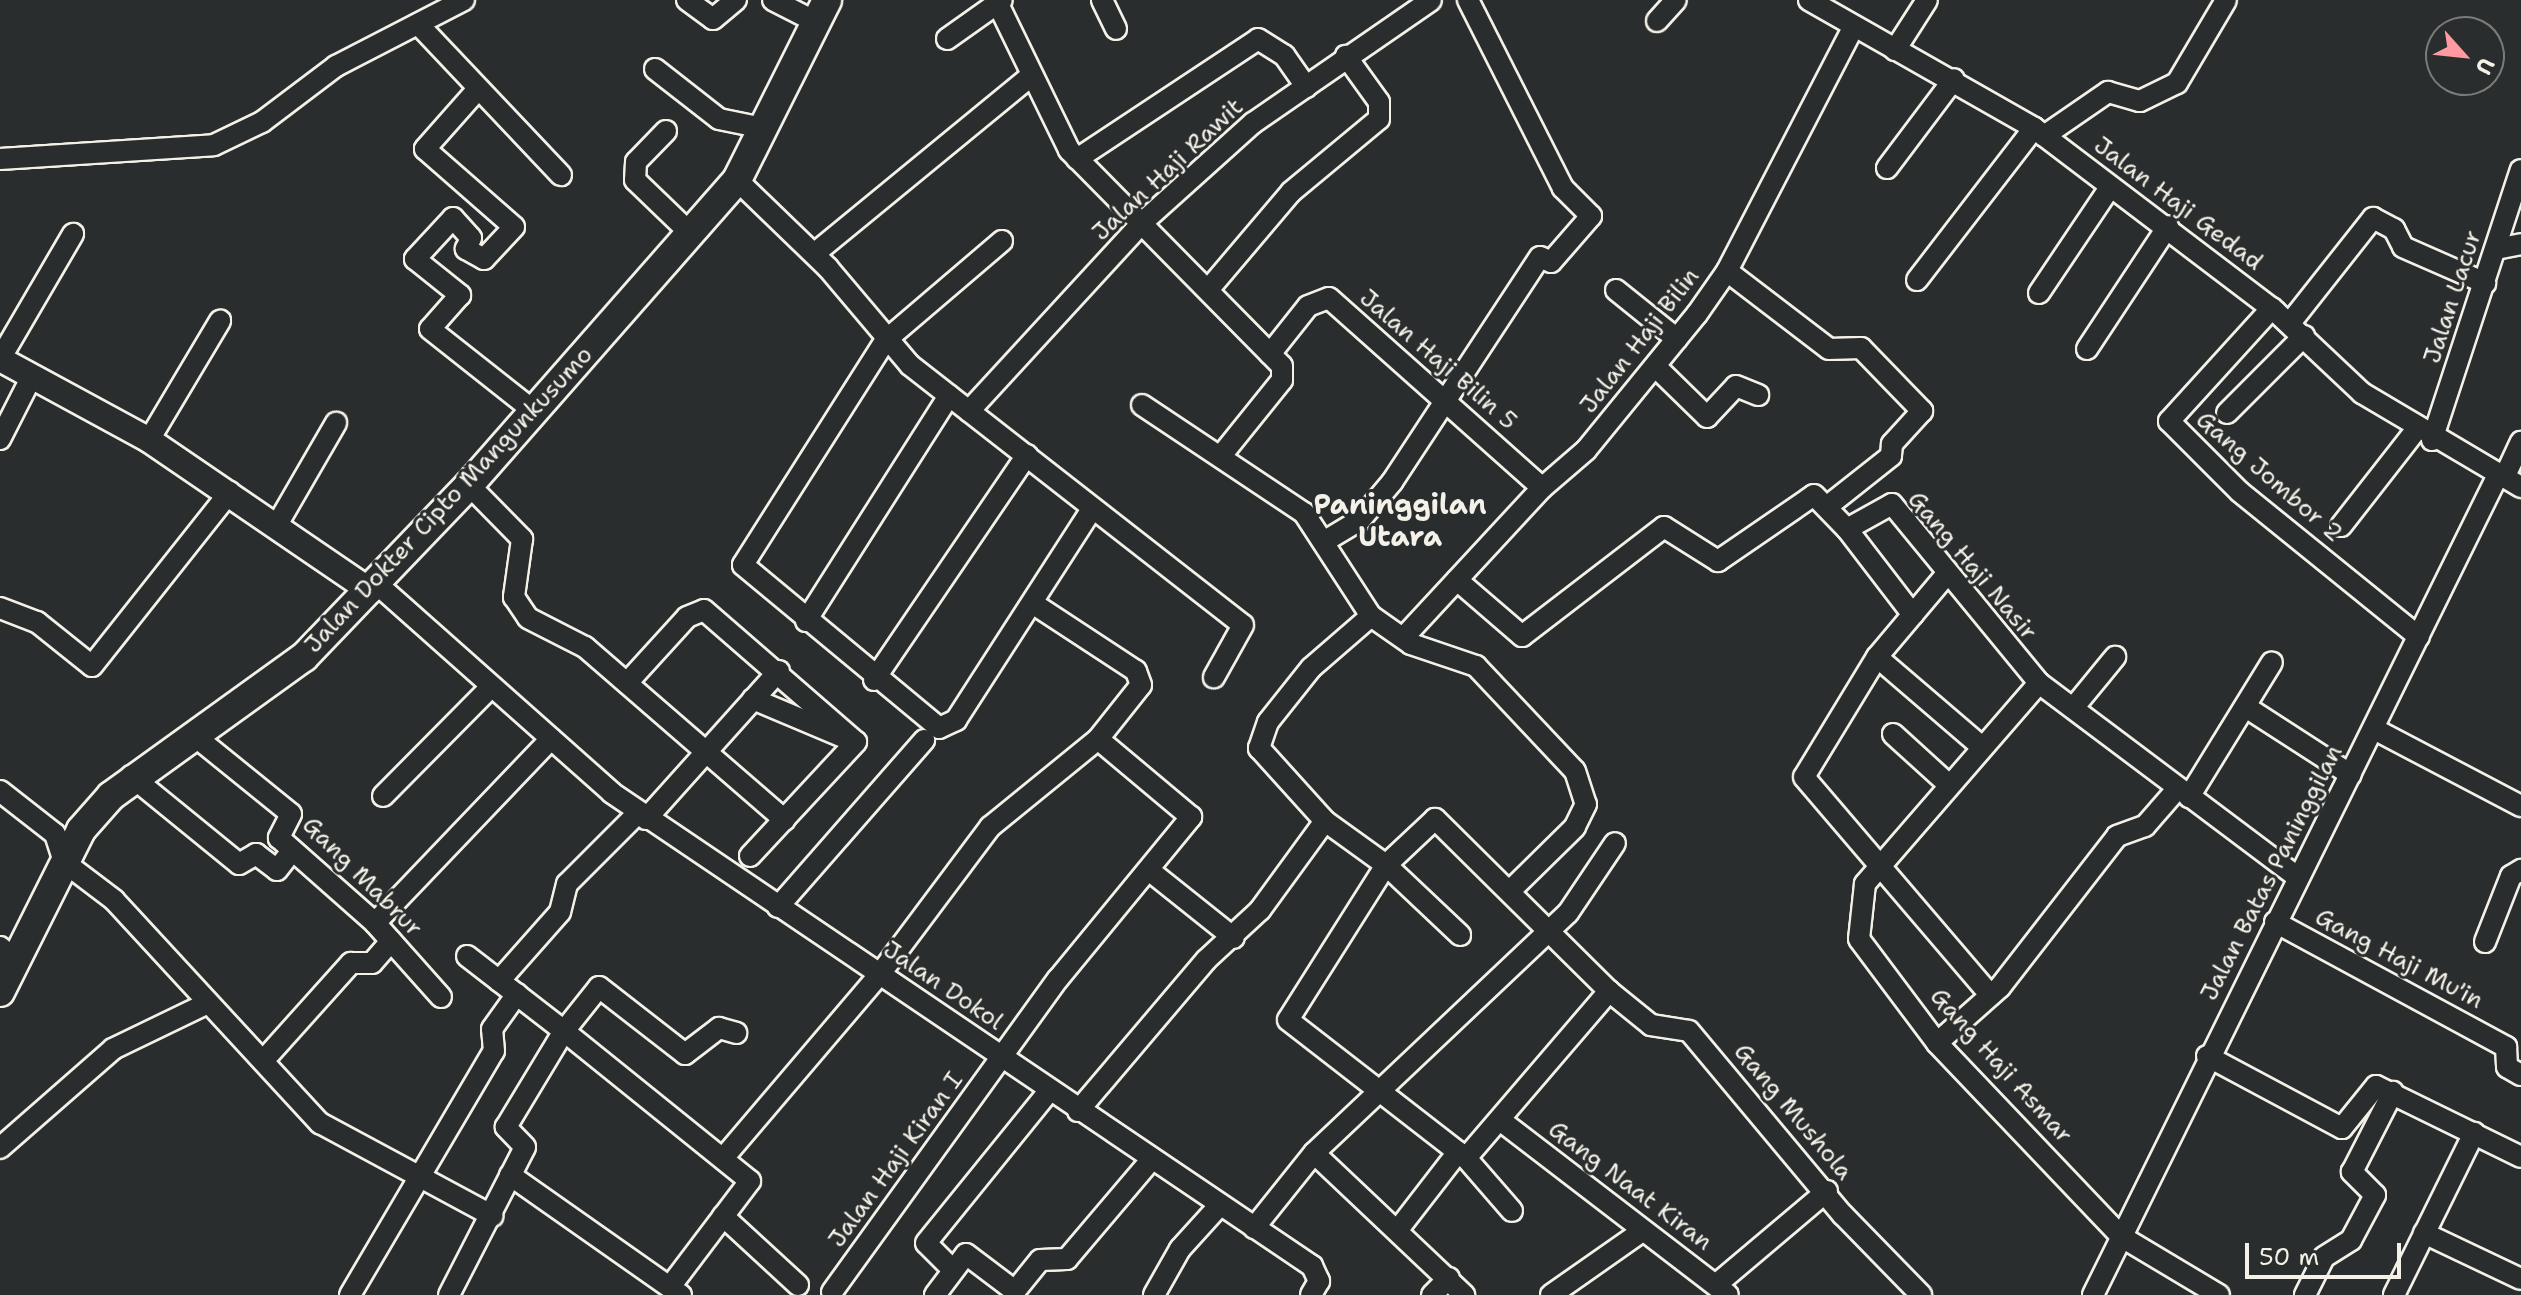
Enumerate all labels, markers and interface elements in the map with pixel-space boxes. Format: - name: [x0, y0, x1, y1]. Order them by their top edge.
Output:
- north arrow: [2425, 16, 2505, 96]
- text: U: [2469, 53, 2501, 80]
- street label: Jalan Haji Rawit: [1087, 93, 1249, 247]
- street label: Jalan Haji Gedad: [2088, 131, 2268, 277]
- street label: Jalan Lacur: [2418, 227, 2488, 367]
- street label: Jalan Haji Bilin: [1574, 263, 1706, 419]
- street label: Jalan Haji Bilin 5: [1353, 284, 1523, 436]
- street label: Jalan Dokter Cipto Mangunkusumo: [299, 341, 599, 659]
- street label: Gang Jombor 2: [2190, 406, 2348, 548]
- street label: Gang Haji Nasir: [1901, 486, 2043, 646]
- district label: Paninggilan Utara: [1313, 487, 1487, 553]
- street label: Jalan Batas Paninggilan: [2195, 740, 2349, 1006]
- street label: Gang Mabrur: [296, 811, 428, 943]
- street label: Gang Haji Mu'in: [2310, 903, 2488, 1015]
- street label: Jalan Dokol: [878, 935, 1008, 1037]
- street label: Gang Haji Asmar: [1924, 982, 2078, 1150]
- street label: Gang Mushola: [1728, 1038, 1858, 1186]
- street label: Jalan Haji Kiran I: [823, 1067, 969, 1253]
- street label: Gang Naat Kiran: [1542, 1115, 1718, 1257]
- scale bar: [2249, 1227, 2405, 1277]
- text: 50 m: [2259, 1241, 2319, 1273]

